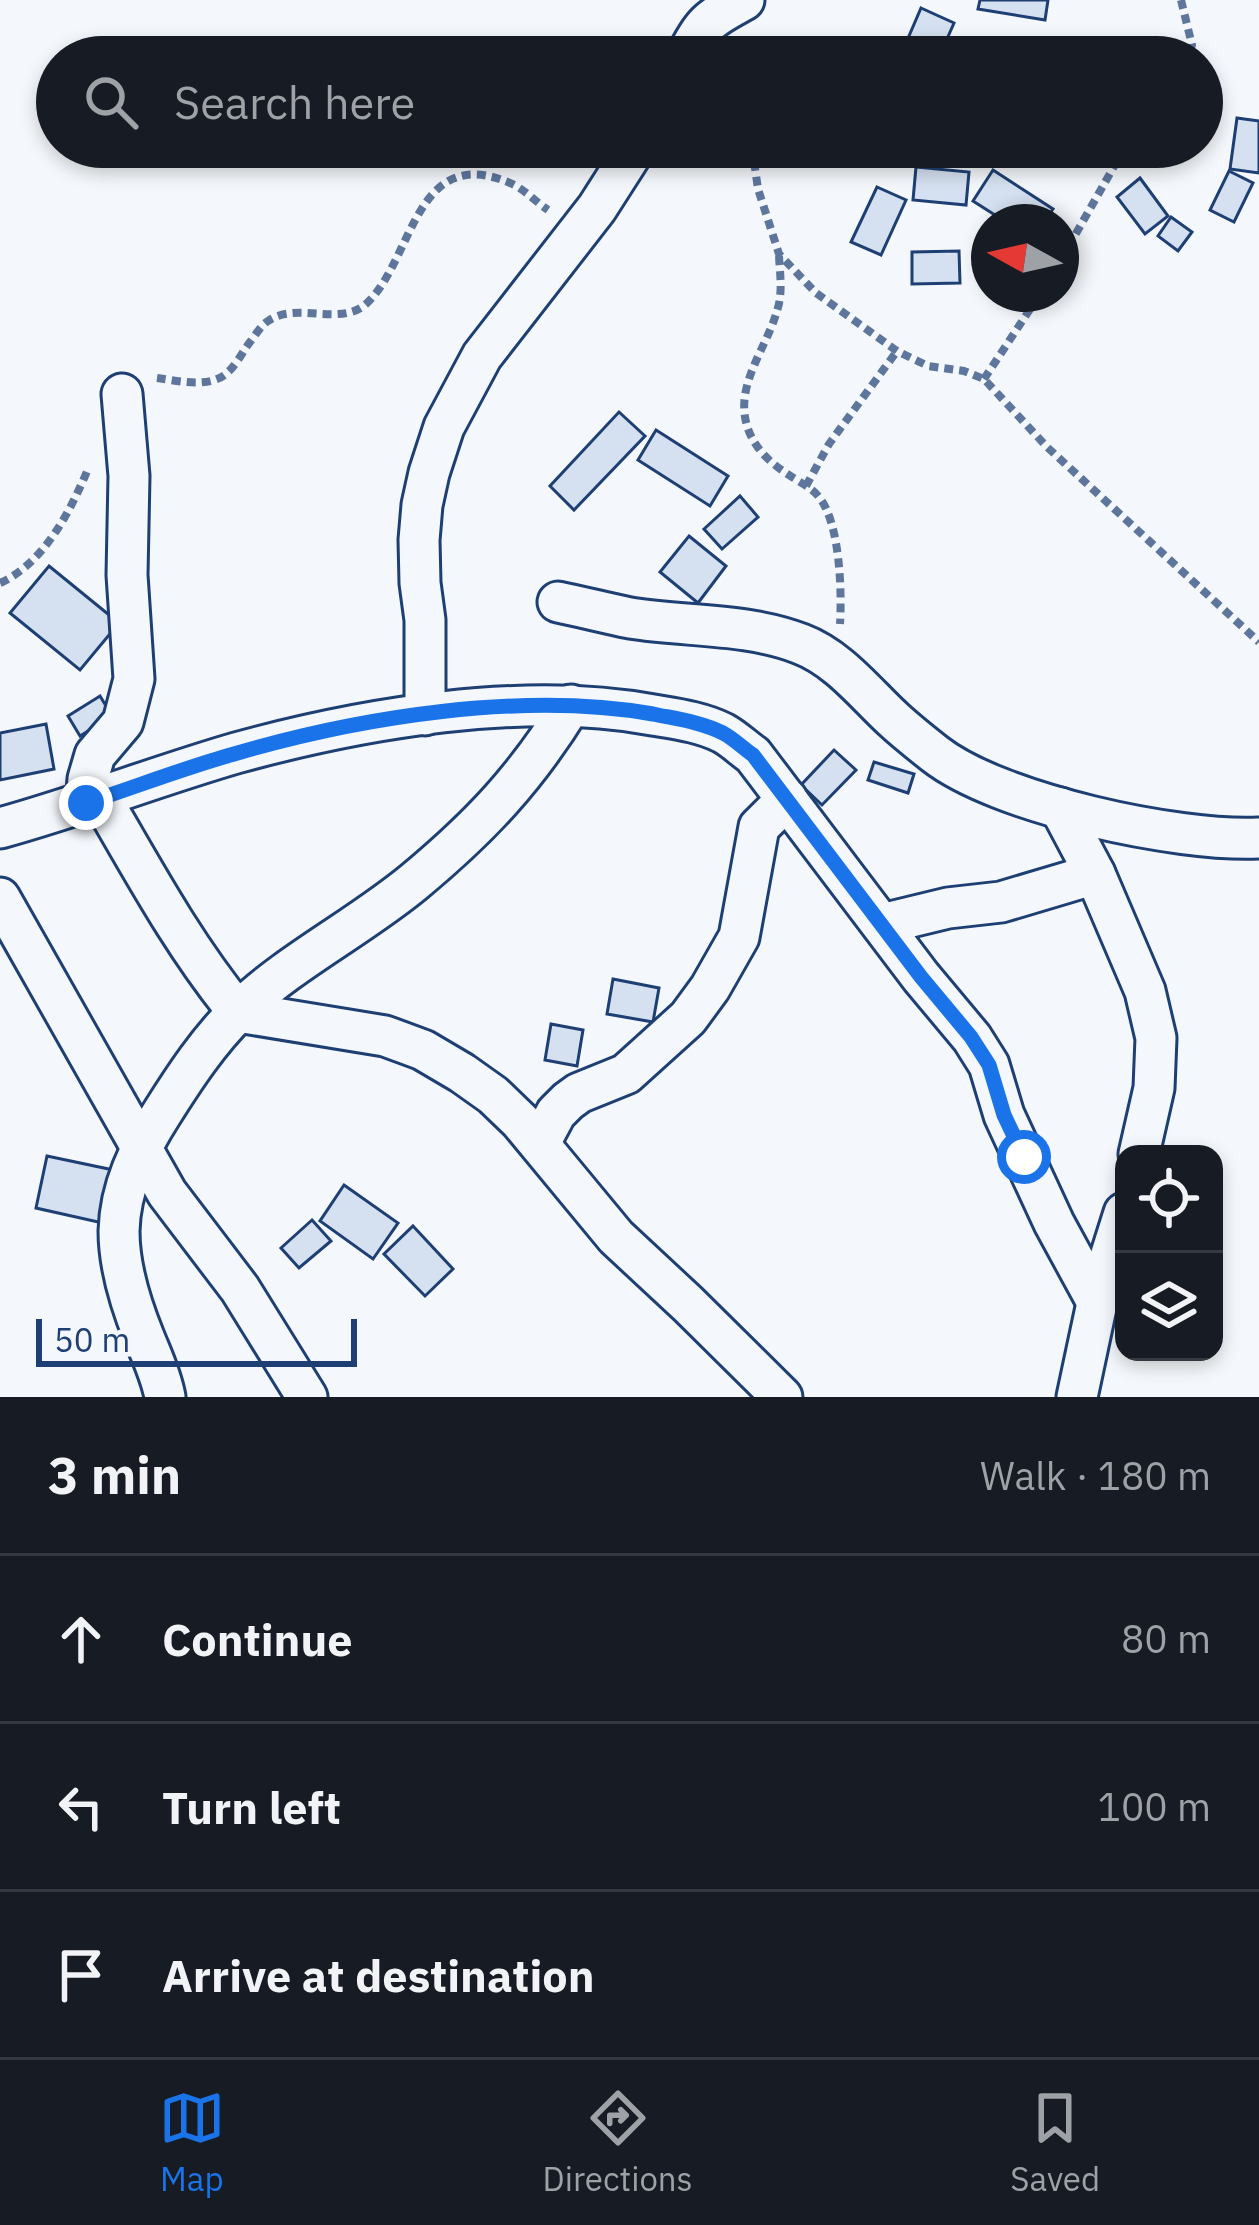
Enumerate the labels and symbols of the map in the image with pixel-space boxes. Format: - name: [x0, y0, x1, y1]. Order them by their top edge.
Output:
- north arrow: [971, 204, 1079, 312]
- route end: [59, 776, 113, 830]
- route start: [997, 1130, 1051, 1184]
- scale bar: [36, 1313, 357, 1366]

